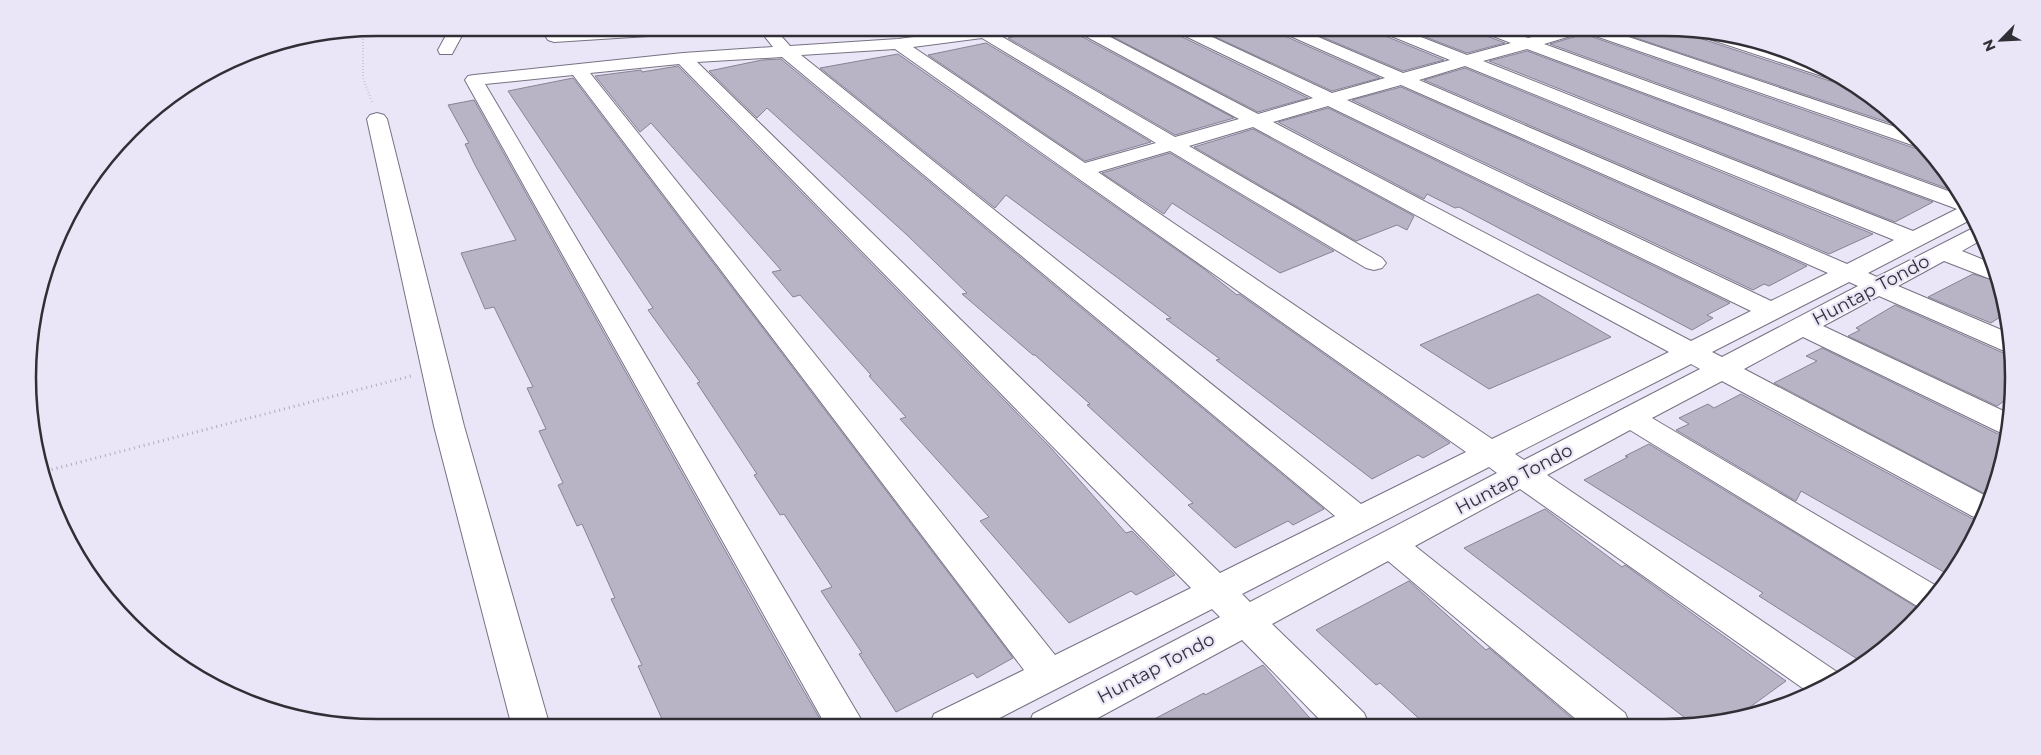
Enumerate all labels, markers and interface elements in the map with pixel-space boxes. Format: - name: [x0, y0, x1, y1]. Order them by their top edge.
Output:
- north arrow: [1976, 15, 2026, 65]
- text: N: [1979, 36, 2000, 54]
- street label: Huntap Tondo: [1809, 250, 1933, 330]
- street label: Huntap Tondo: [1452, 439, 1576, 519]
- street label: Huntap Tondo: [1094, 628, 1218, 708]

